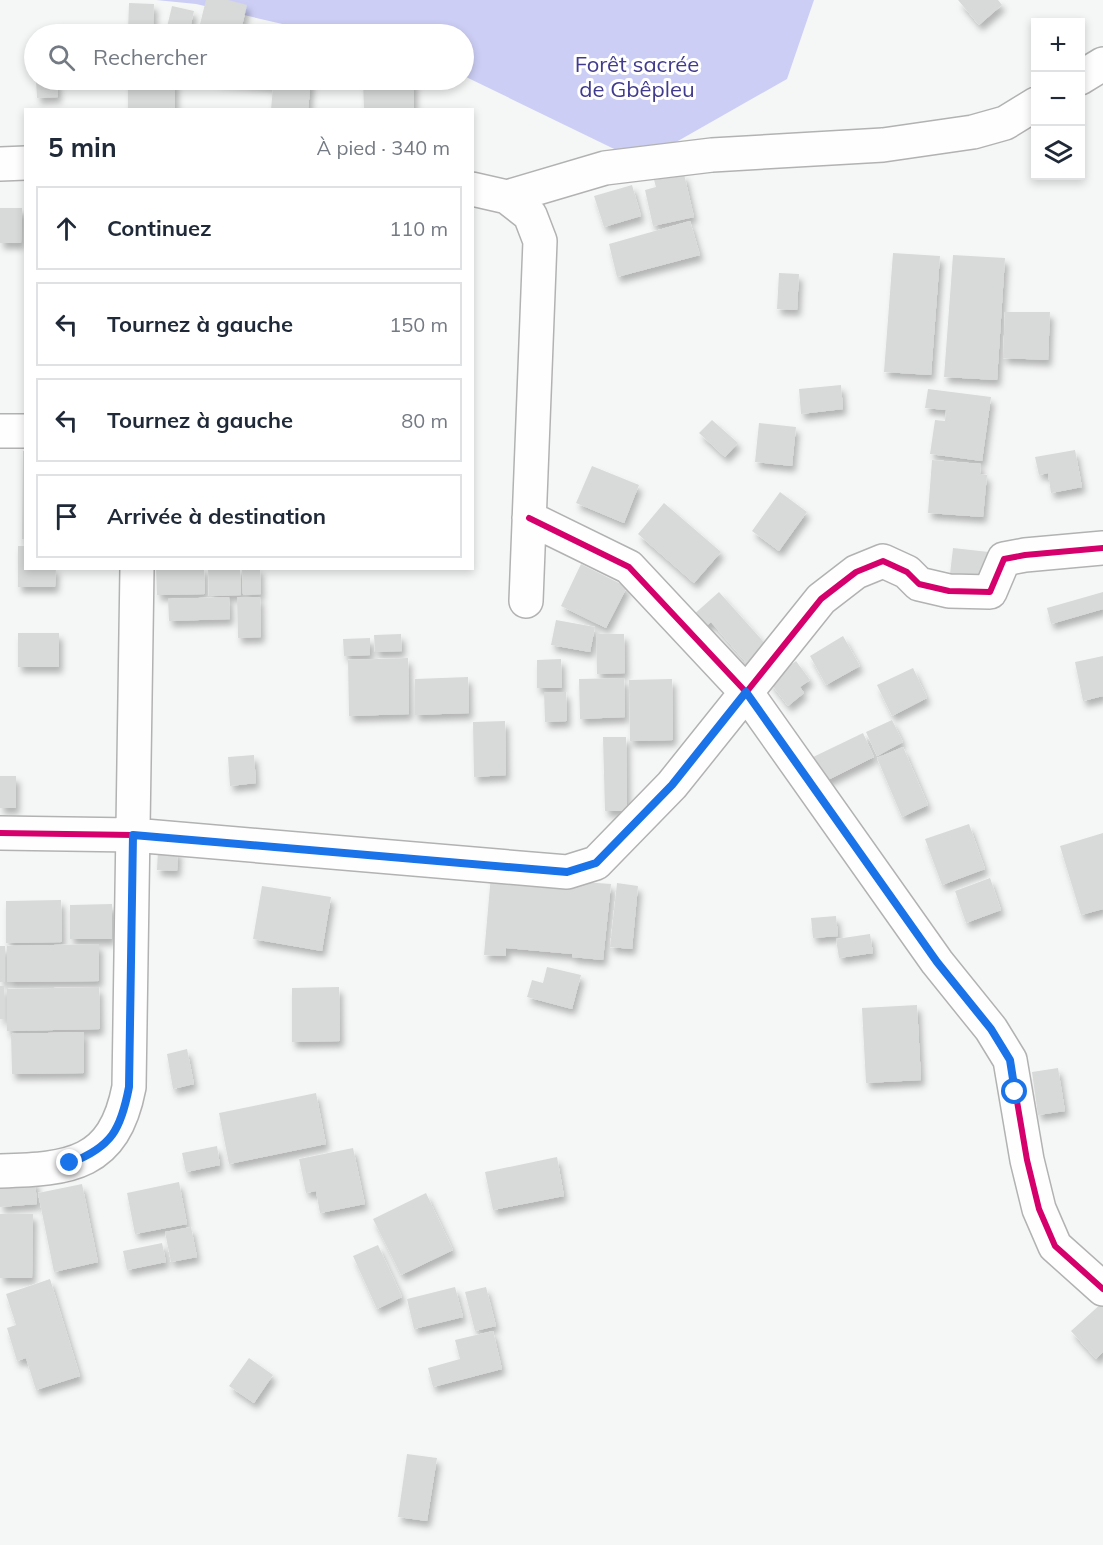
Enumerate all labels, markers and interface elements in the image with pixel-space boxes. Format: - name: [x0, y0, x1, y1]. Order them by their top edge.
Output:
- map controls: [1031, 18, 1085, 180]
- button: +: [1031, 18, 1085, 72]
- search box: [24, 24, 474, 90]
- icon: search: [45, 41, 78, 74]
- text: Rechercher: [93, 43, 207, 71]
- park label: Forêt sacrée de Gbêpleu: [575, 50, 699, 103]
- button: −: [1031, 72, 1085, 126]
- button: layers: [1031, 126, 1085, 180]
- text: 5 min: [48, 131, 117, 164]
- text: À pied · 340 m: [317, 135, 450, 160]
- icon: ahead: [50, 212, 83, 245]
- text: Continuez: [107, 214, 212, 242]
- text: 110 m: [389, 216, 448, 241]
- icon: left: [50, 308, 83, 341]
- text: Tournez à gauche: [107, 310, 293, 338]
- text: 150 m: [389, 312, 448, 337]
- icon: left: [50, 404, 83, 437]
- text: Tournez à gauche: [107, 406, 293, 434]
- text: 80 m: [401, 408, 448, 433]
- icon: arrive: [50, 500, 83, 533]
- text: Arrivée à destination: [107, 502, 326, 530]
- route start: [1001, 1078, 1027, 1104]
- route end: [56, 1149, 82, 1175]

